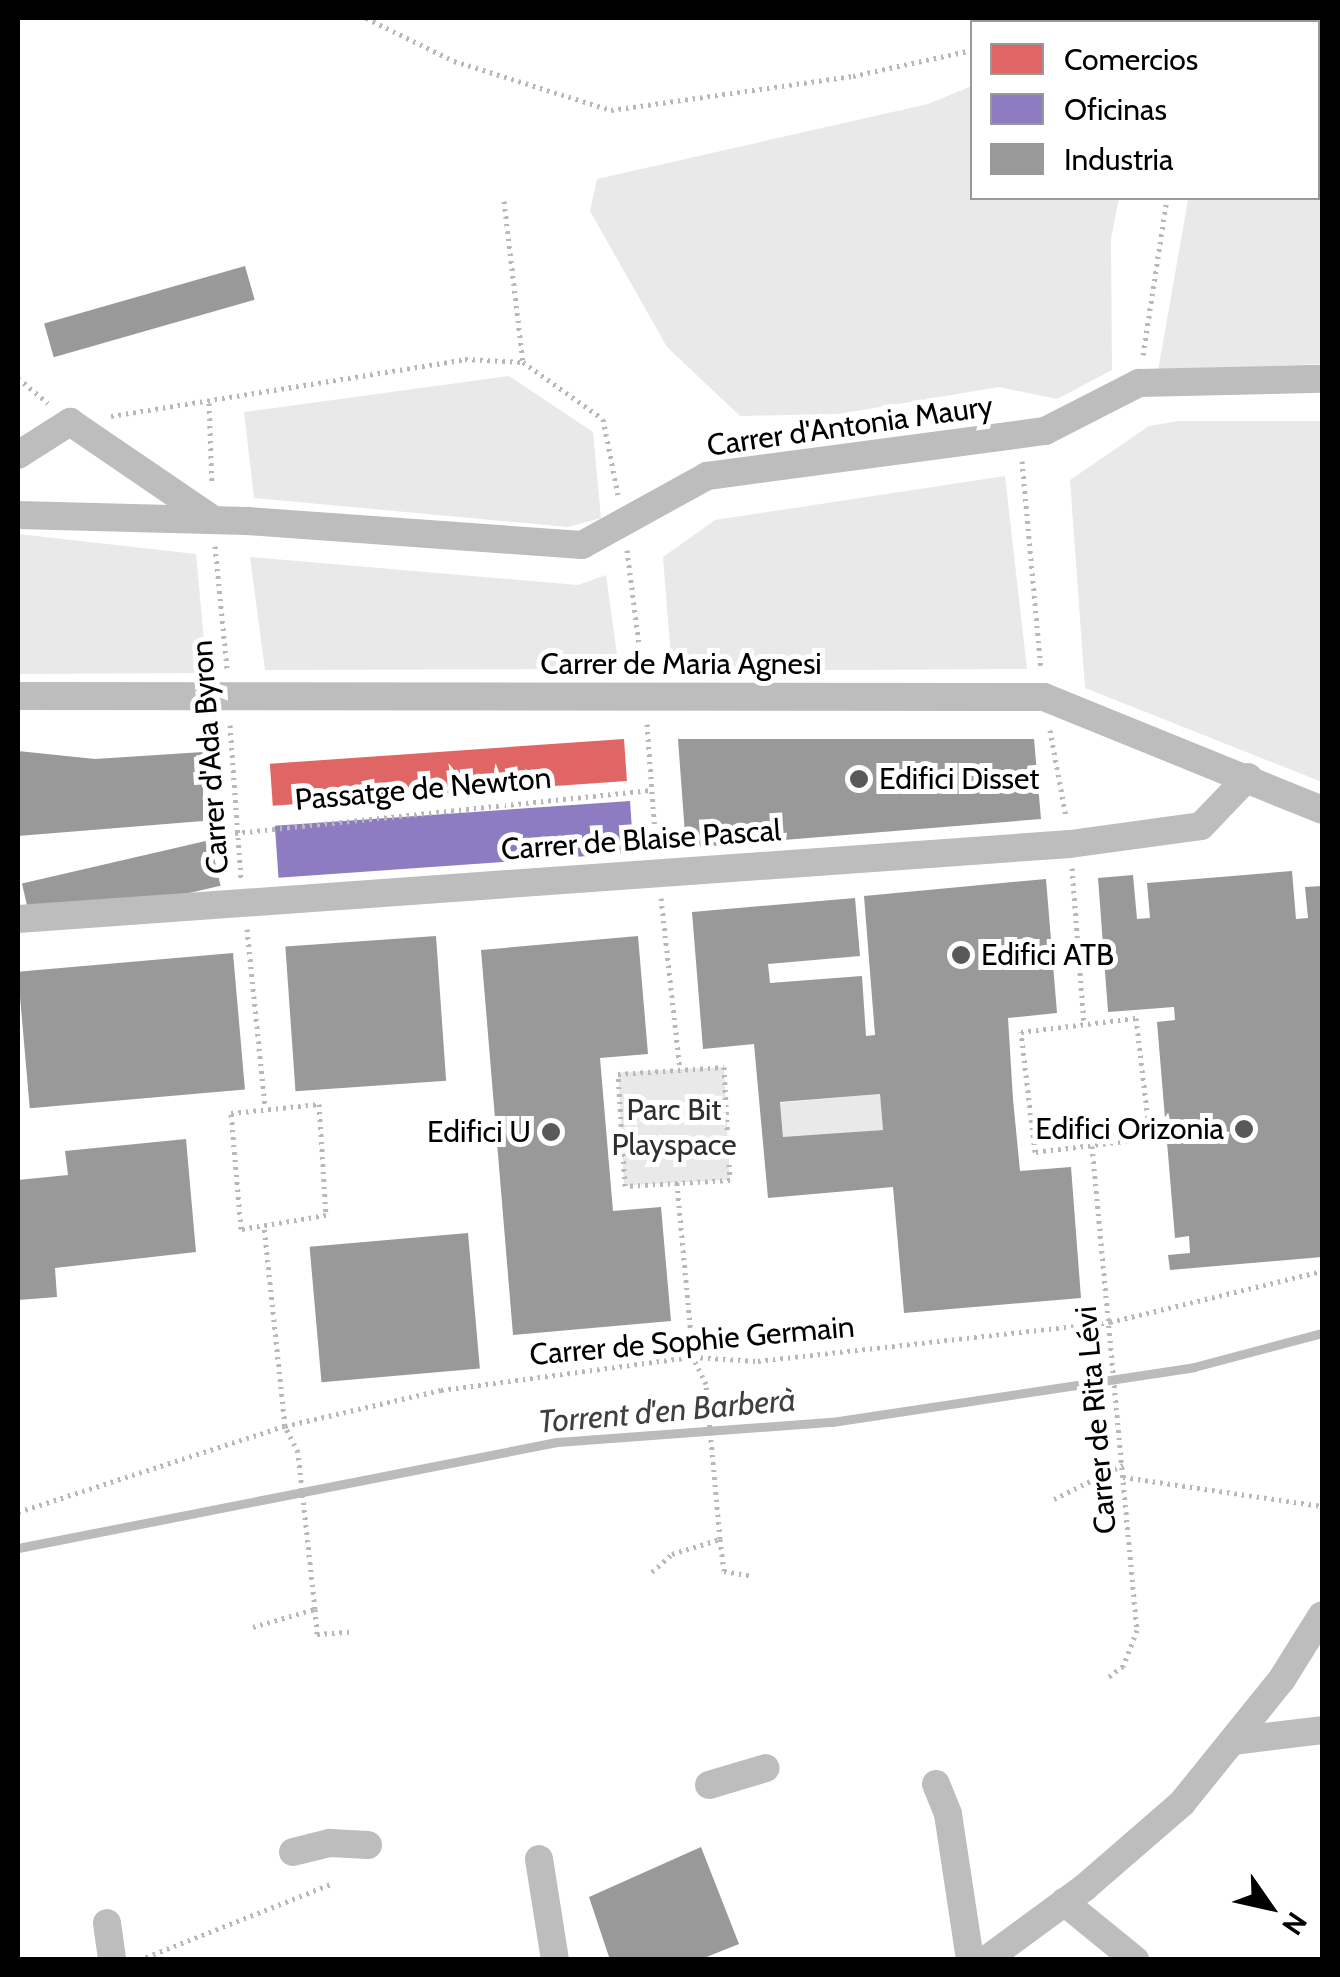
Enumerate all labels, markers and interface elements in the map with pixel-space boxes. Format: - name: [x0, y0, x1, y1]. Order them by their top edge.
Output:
- legend: [970, 20, 1320, 200]
- text: Comercios: [1064, 41, 1198, 78]
- text: Oficinas: [1064, 91, 1167, 128]
- text: Industria: [1064, 141, 1173, 178]
- street label: Carrer d'Antonia Maury: [705, 388, 995, 464]
- street label: Carrer d'Ada Byron: [184, 639, 236, 875]
- street label: Carrer de Maria Agnesi: [540, 646, 822, 682]
- street label: Passatge de Newton: [293, 760, 553, 818]
- place label: Edifici Disset: [879, 761, 1039, 797]
- marker: Edifici Disset: [848, 768, 870, 790]
- street label: Carrer de Blaise Pascal: [500, 812, 782, 868]
- place label: Edifici ATB: [981, 937, 1114, 973]
- marker: Edifici ATB: [950, 944, 972, 966]
- park label: Parc Bit Playspace: [611, 1092, 737, 1162]
- place label: Edifici Orizonia: [1035, 1111, 1224, 1147]
- place label: Edifici U: [427, 1114, 531, 1150]
- marker: Edifici Orizonia: [1233, 1118, 1255, 1140]
- marker: Edifici U: [540, 1121, 562, 1143]
- street label: Carrer de Rita Lévi: [1068, 1305, 1124, 1535]
- street label: Carrer de Sophie Germain: [528, 1309, 856, 1373]
- water label: Torrent d'en Barberà: [537, 1381, 797, 1441]
- north arrow: [1220, 1857, 1320, 1957]
- text: N: [1275, 1906, 1315, 1941]

